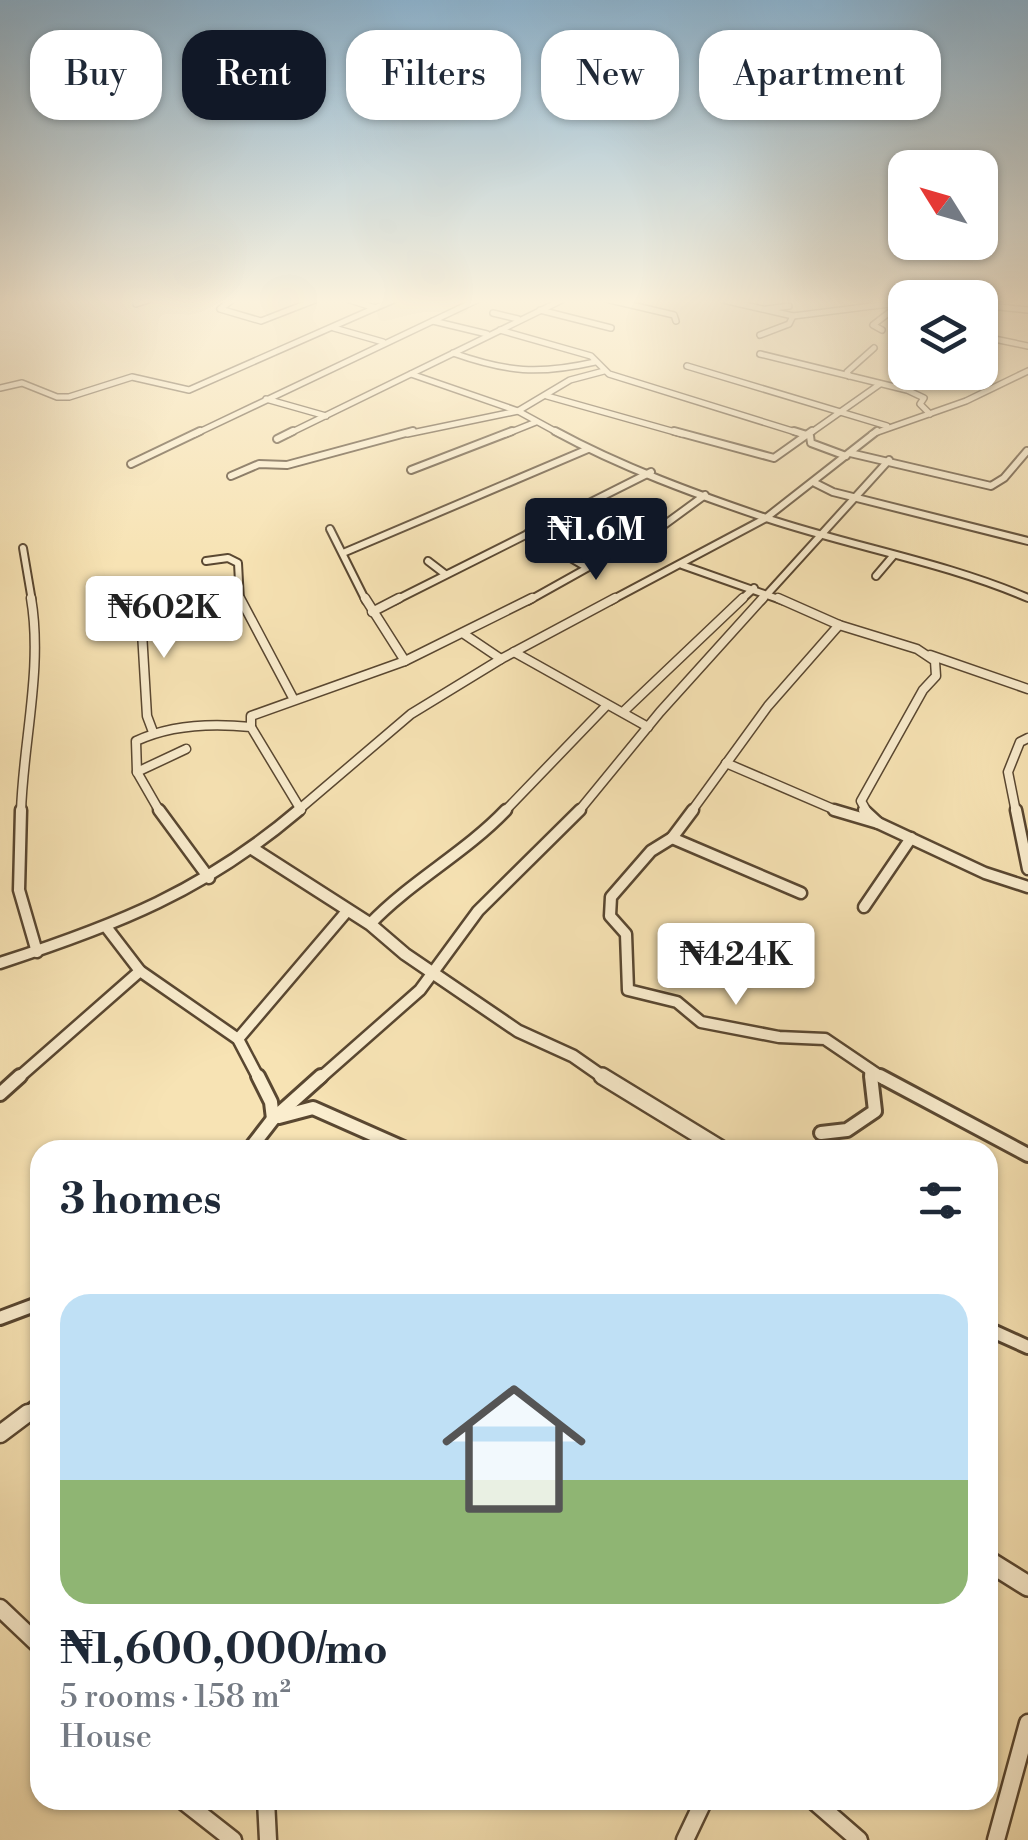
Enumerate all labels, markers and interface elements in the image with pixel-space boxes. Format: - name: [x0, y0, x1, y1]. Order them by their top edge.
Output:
- chip: Buy: [30, 30, 162, 120]
- chip: Rent: [182, 30, 326, 120]
- chip: Filters: [346, 30, 521, 120]
- chip: New: [541, 30, 679, 120]
- chip: Apartment: [699, 30, 941, 120]
- north arrow: [888, 150, 998, 260]
- map controls: [888, 150, 998, 390]
- button: layers: [888, 280, 998, 390]
- pin: ₦1.6M: [526, 498, 666, 583]
- text: ₦1.6M: [547, 510, 645, 550]
- pin: ₦602K: [94, 576, 234, 661]
- text: ₦602K: [108, 588, 220, 628]
- pin: ₦424K: [666, 923, 806, 1008]
- text: ₦424K: [680, 935, 792, 975]
- icon: filters: [913, 1173, 968, 1228]
- text: 3 homes: [60, 1174, 222, 1227]
- icon: home: [424, 1359, 604, 1539]
- text: ₦1,600,000/mo: [60, 1624, 388, 1677]
- text: 5 rooms · 158 m²: [60, 1677, 291, 1717]
- text: House: [60, 1717, 152, 1757]

